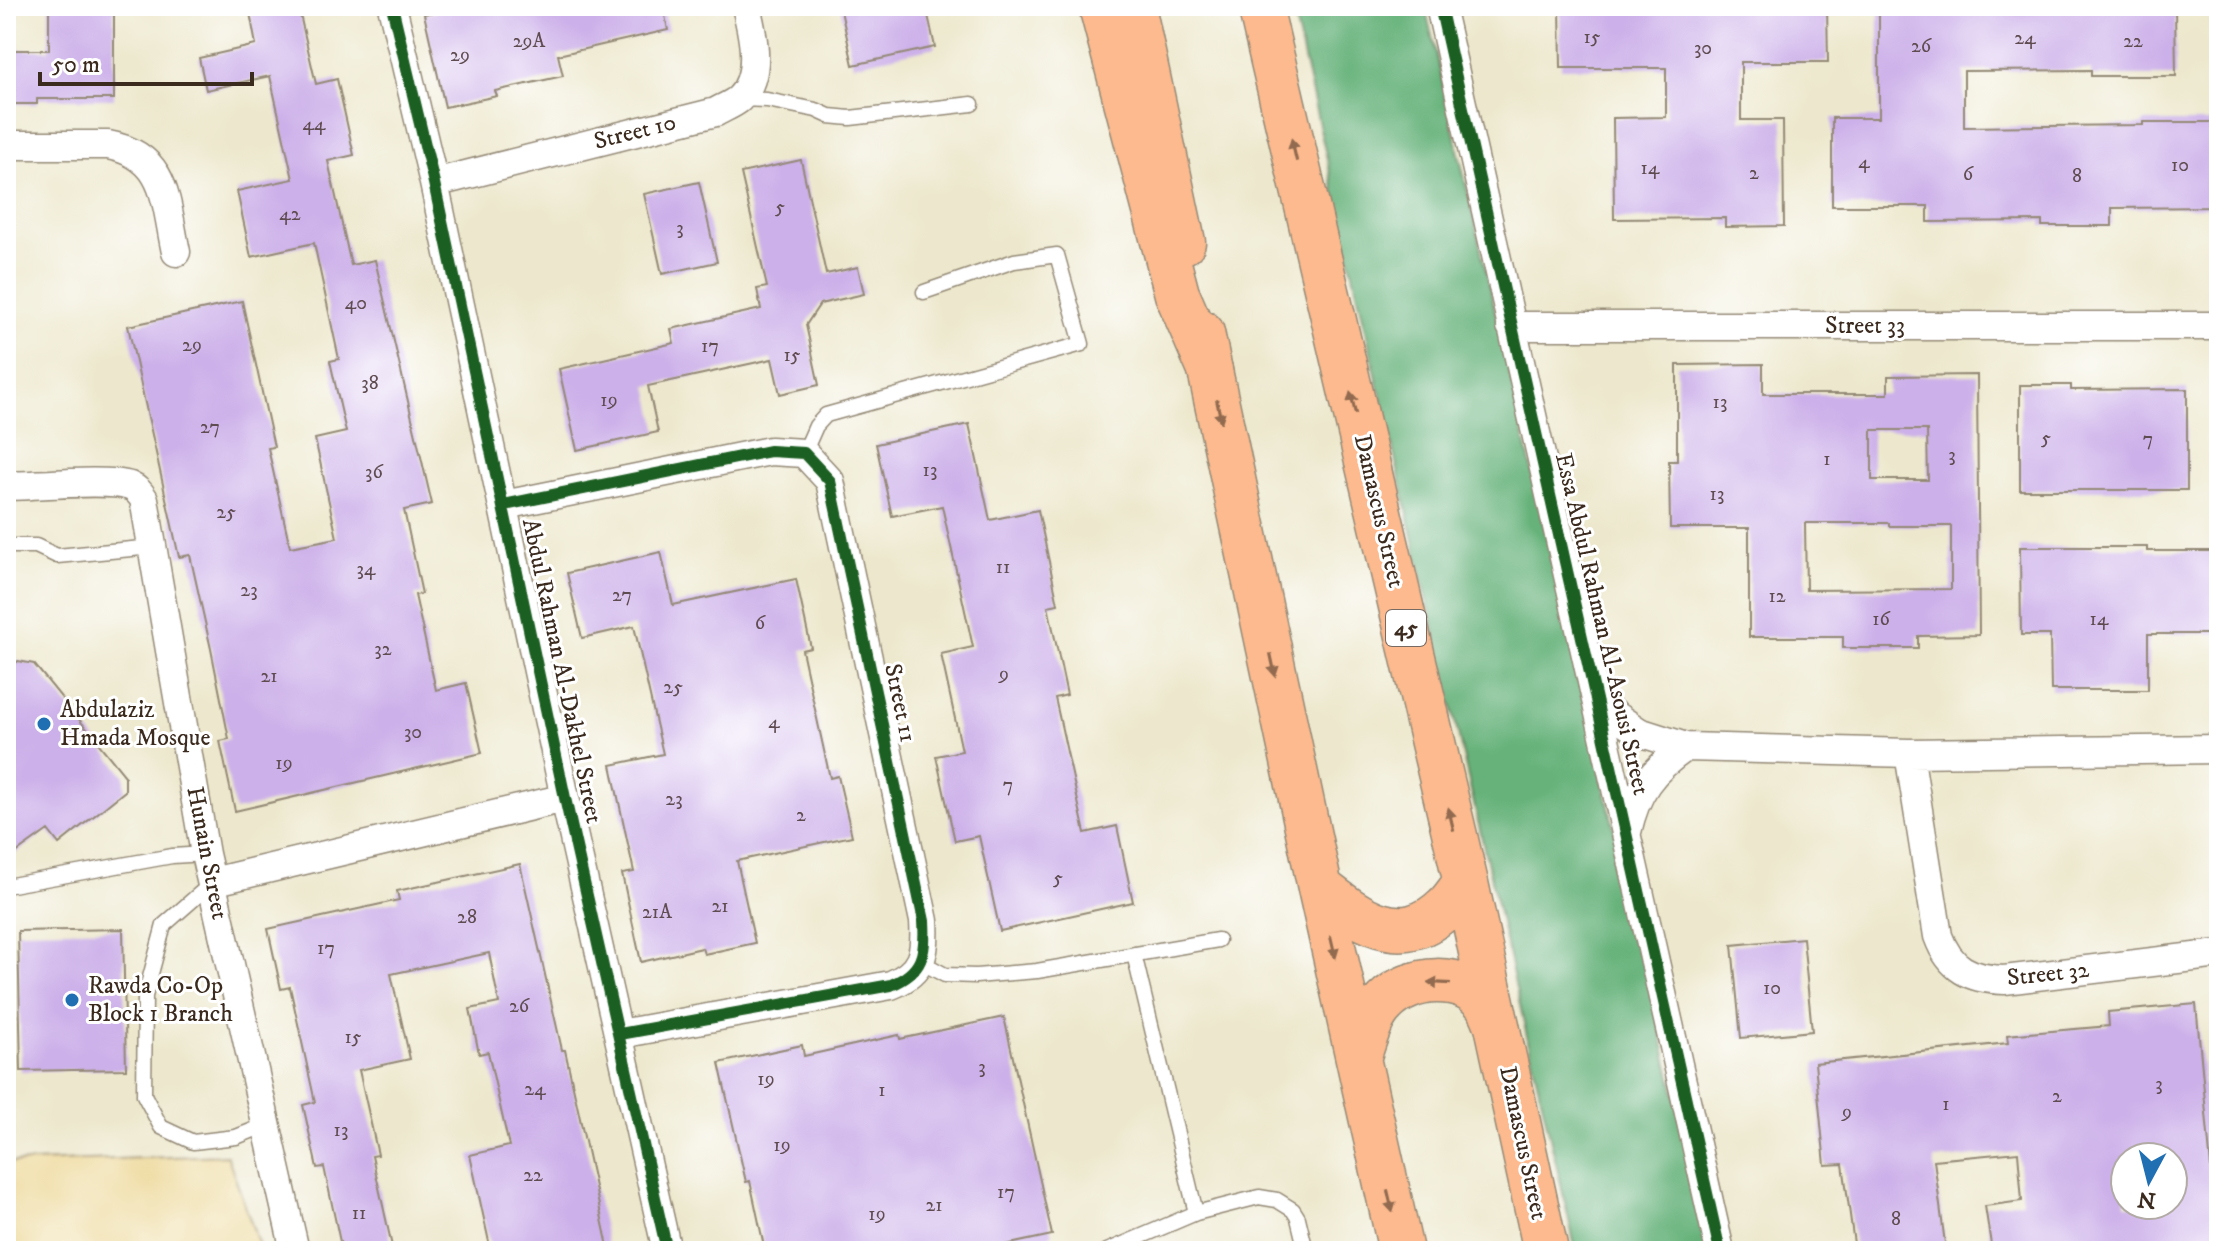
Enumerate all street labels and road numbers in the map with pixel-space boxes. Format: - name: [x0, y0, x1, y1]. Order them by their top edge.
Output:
- street label: Street 10: [591, 107, 679, 157]
- street label: Street 33: [1825, 311, 1905, 341]
- street label: Damascus Street: [1347, 432, 1411, 591]
- street label: Essa Abdul Rahman Al-Asousi Street: [1548, 450, 1656, 798]
- street label: Abdul Rahman Al-Dakhel Street: [515, 516, 609, 826]
- road number: 45: [1386, 610, 1426, 646]
- street label: Street 11: [877, 661, 923, 745]
- street label: Hunain Street: [179, 784, 235, 922]
- street label: Street 32: [2005, 955, 2091, 993]
- street label: Damascus Street: [1492, 1063, 1554, 1223]

